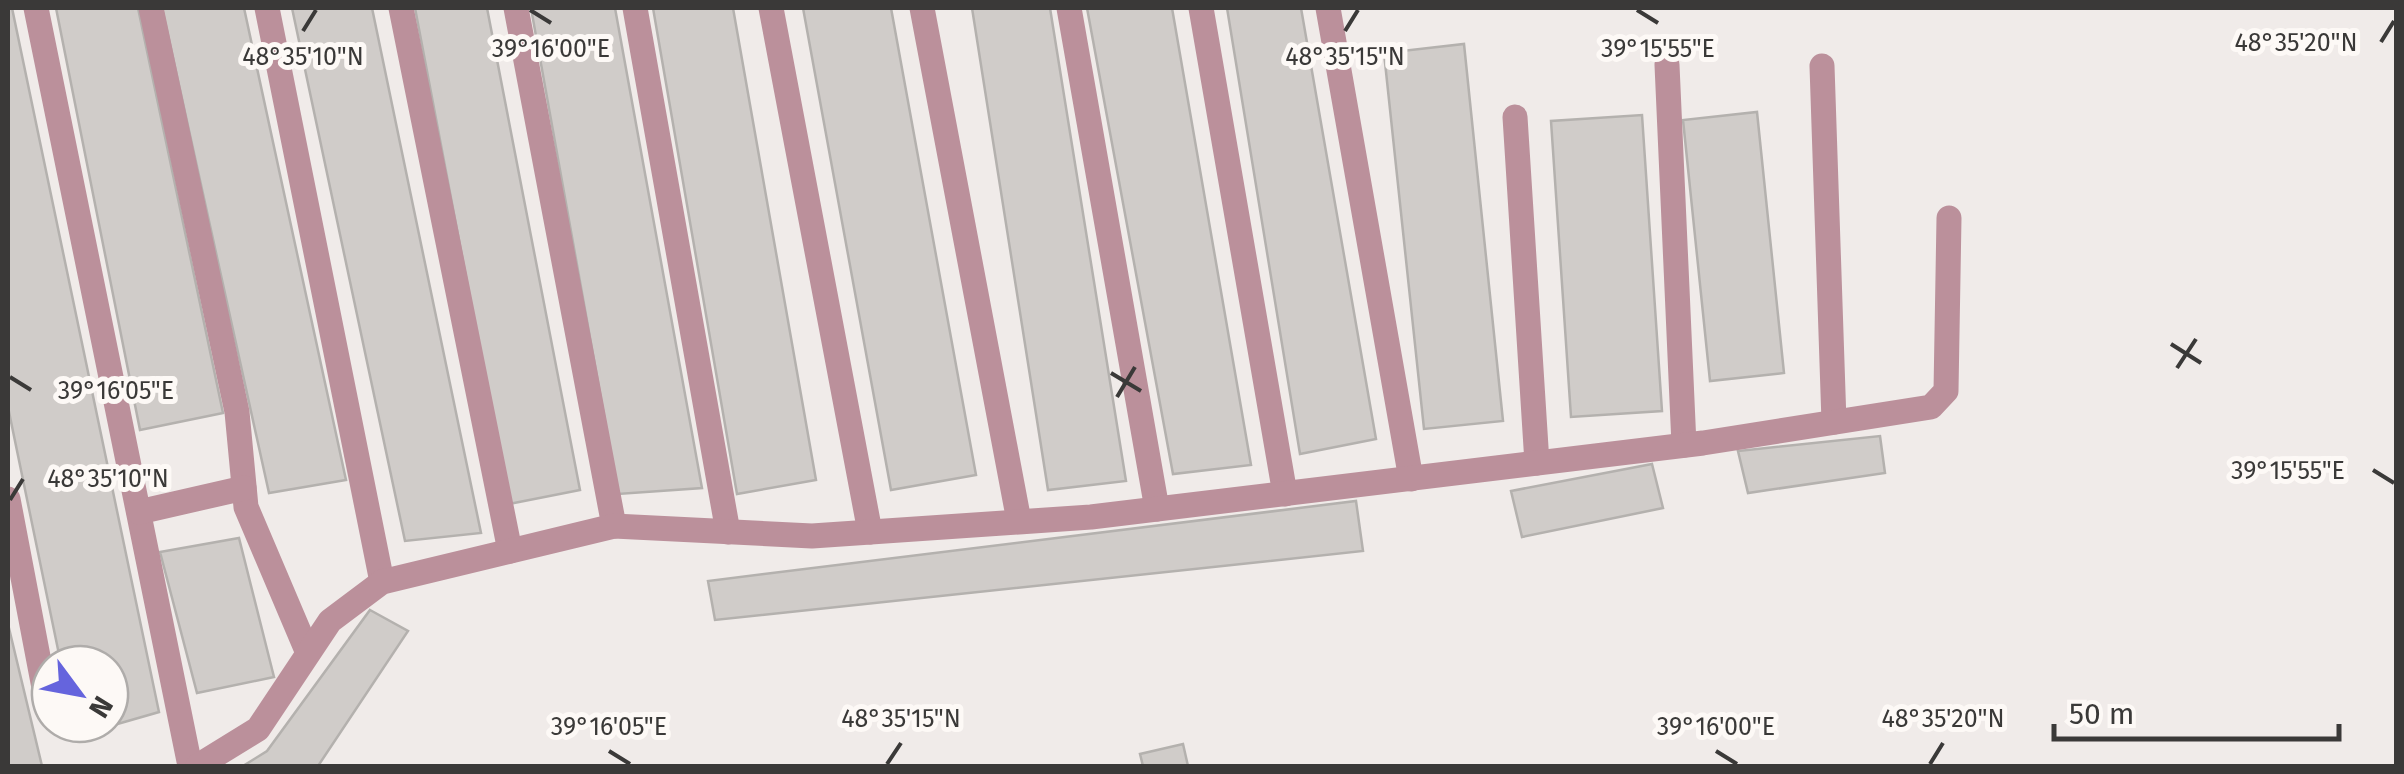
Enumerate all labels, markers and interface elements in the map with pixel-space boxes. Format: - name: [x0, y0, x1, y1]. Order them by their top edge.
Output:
- text: 48°35'20"N: [2234, 28, 2358, 58]
- text: 39°16'00"E: [492, 34, 610, 64]
- text: 39°15'55"E: [1601, 34, 1715, 64]
- text: 48°35'10"N: [242, 42, 364, 72]
- text: 48°35'15"N: [1285, 42, 1405, 72]
- text: 39°16'05"E: [58, 376, 174, 406]
- text: 39°15'55"E: [2231, 456, 2345, 486]
- text: 48°35'10"N: [47, 464, 169, 494]
- north arrow: [30, 644, 130, 744]
- scale bar: [2054, 679, 2339, 741]
- text: N: [82, 690, 120, 724]
- text: 50 m: [2069, 696, 2134, 732]
- text: 48°35'15"N: [841, 704, 961, 734]
- text: 48°35'20"N: [1881, 704, 2005, 734]
- text: 39°16'05"E: [551, 712, 667, 742]
- text: 39°16'00"E: [1657, 712, 1775, 742]

